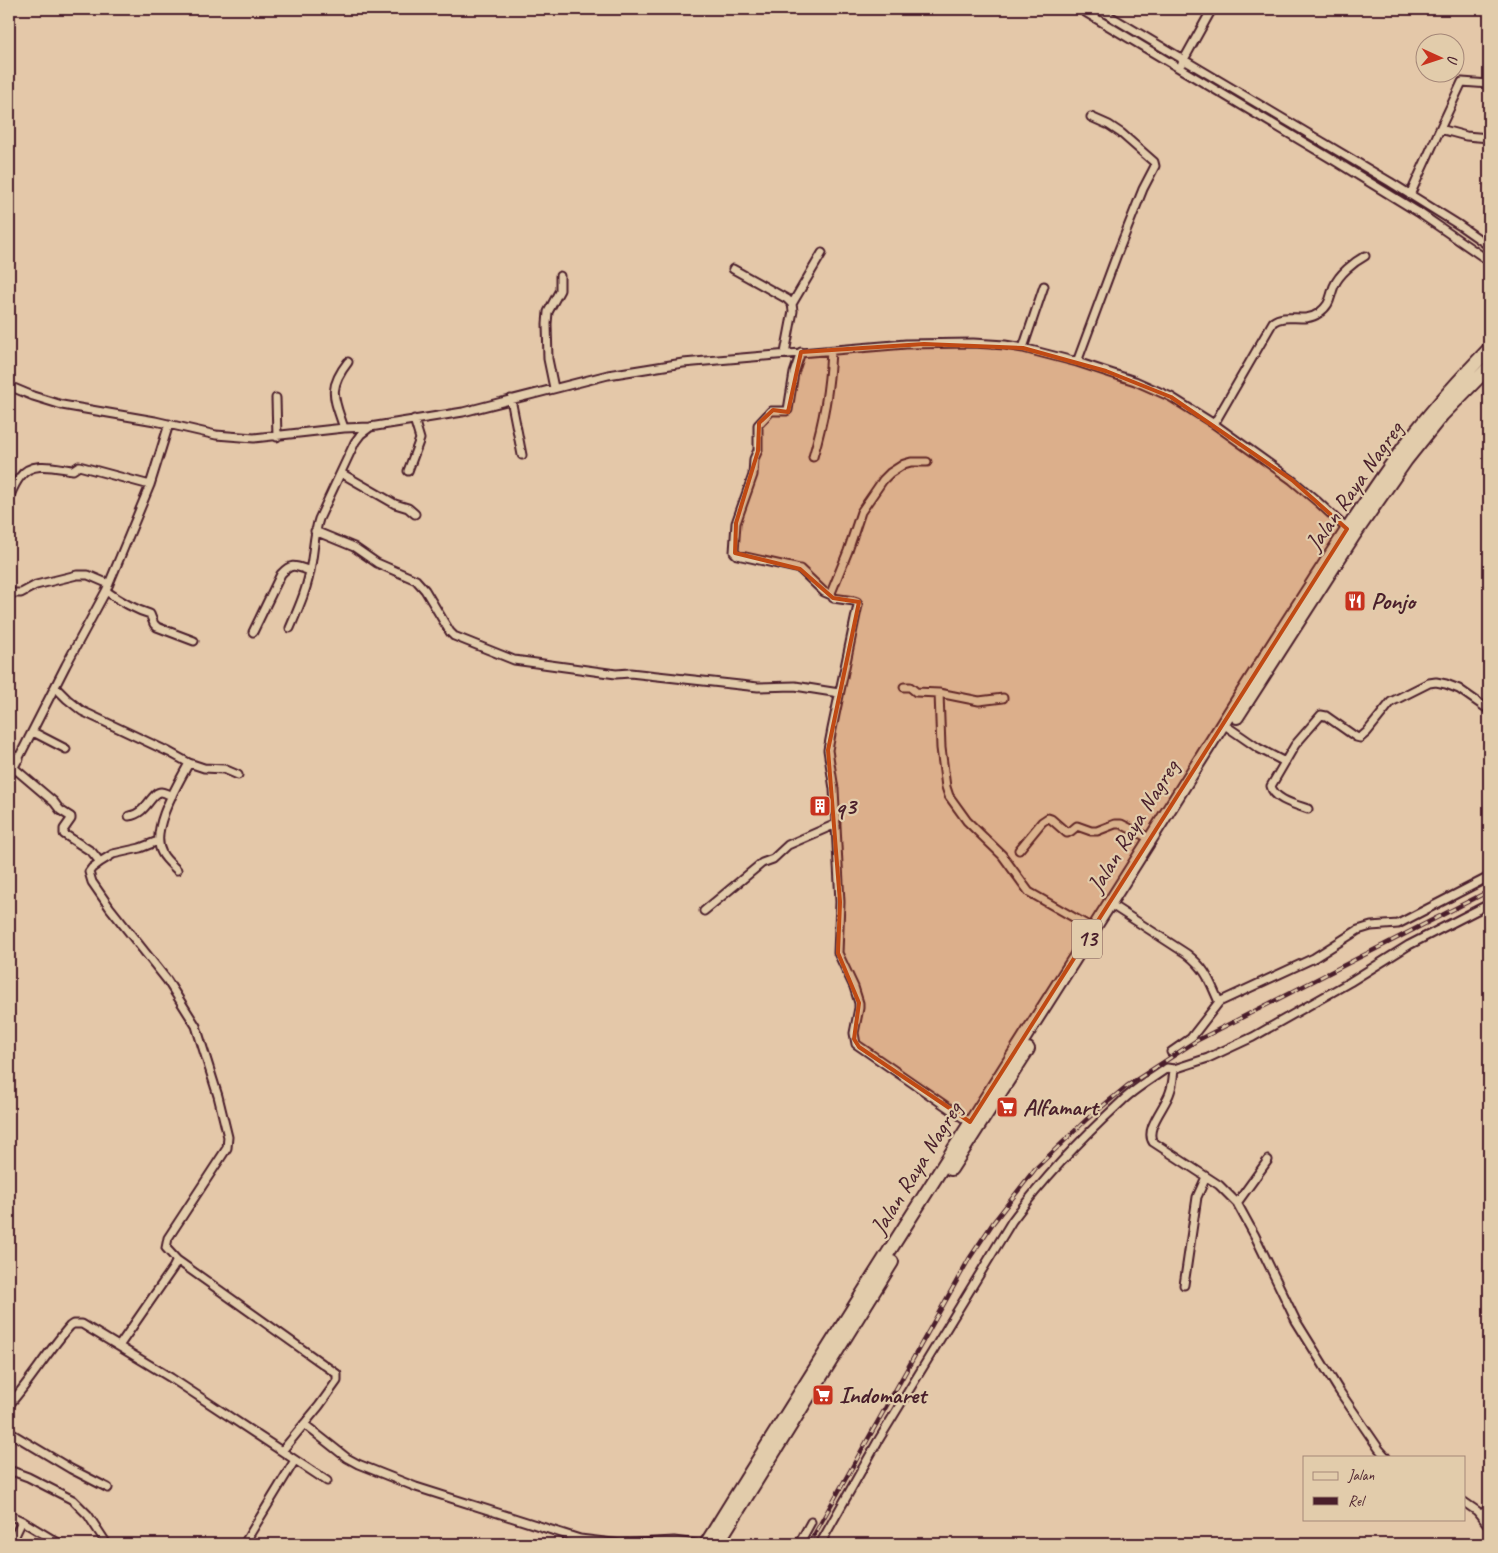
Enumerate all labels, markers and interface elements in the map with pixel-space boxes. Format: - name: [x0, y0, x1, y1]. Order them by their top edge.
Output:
- north arrow: [1416, 32, 1466, 82]
- text: U: [1444, 55, 1461, 66]
- street label: Jalan Raya Nagreg: [1298, 414, 1410, 557]
- place label: Ponjo: [1371, 586, 1417, 616]
- restaurant icon: Ponjo: [1343, 589, 1367, 613]
- street label: Jalan Raya Nagreg: [1080, 753, 1186, 899]
- place label: q3: [836, 791, 858, 821]
- building icon: q3: [808, 794, 832, 818]
- road number: 13: [1072, 920, 1102, 959]
- place label: Alfamart: [1023, 1092, 1101, 1122]
- street label: Jalan Raya Nagreg: [863, 1095, 969, 1241]
- supermarket icon: Alfamart: [995, 1095, 1019, 1119]
- place label: Indomaret: [839, 1380, 929, 1410]
- supermarket icon: Indomaret: [811, 1383, 835, 1407]
- legend: [1303, 1456, 1466, 1520]
- text: Jalan: [1347, 1466, 1375, 1485]
- text: Rel: [1348, 1492, 1366, 1511]

